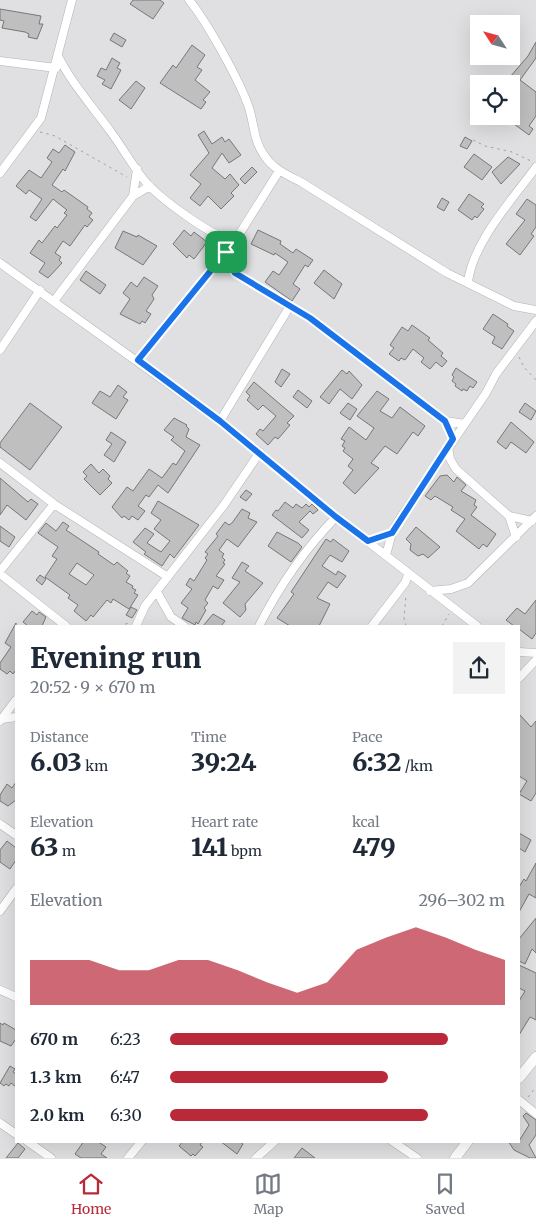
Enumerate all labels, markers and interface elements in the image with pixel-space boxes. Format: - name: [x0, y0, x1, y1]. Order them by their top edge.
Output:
- north arrow: [470, 15, 520, 65]
- map controls: [470, 15, 520, 125]
- button: locate: [470, 75, 520, 125]
- pin: [205, 231, 247, 273]
- icon: arrive: [212, 238, 240, 266]
- text: Evening run: [30, 640, 201, 676]
- button: share: [453, 642, 505, 694]
- text: 20:52 · 9 × 670 m: [30, 677, 155, 697]
- text: Distance: [30, 728, 89, 746]
- text: Time: [191, 728, 227, 746]
- text: Pace: [352, 728, 383, 746]
- text: 6.03: [30, 746, 82, 778]
- text: 39:24: [191, 746, 257, 778]
- text: 6:32: [352, 746, 401, 778]
- text: km: [82, 757, 108, 775]
- text: /km: [401, 757, 433, 775]
- text: Elevation: [30, 813, 94, 831]
- text: Heart rate: [191, 813, 258, 831]
- text: kcal: [352, 813, 380, 831]
- text: 63: [30, 831, 59, 863]
- text: 141: [191, 831, 228, 863]
- text: 479: [352, 831, 396, 863]
- text: m: [59, 842, 76, 860]
- text: bpm: [228, 842, 262, 860]
- text: Elevation: [30, 890, 103, 910]
- text: 296–302 m: [418, 890, 505, 910]
- text: 670 m: [30, 1029, 78, 1049]
- text: 6:23: [110, 1029, 141, 1049]
- text: 1.3 km: [30, 1067, 82, 1087]
- text: 6:47: [110, 1067, 140, 1087]
- text: 2.0 km: [30, 1105, 84, 1125]
- text: 6:30: [110, 1105, 142, 1125]
- tab: Home: [71, 1170, 111, 1218]
- tab: Map: [253, 1170, 283, 1218]
- tab: Saved: [425, 1170, 465, 1218]

